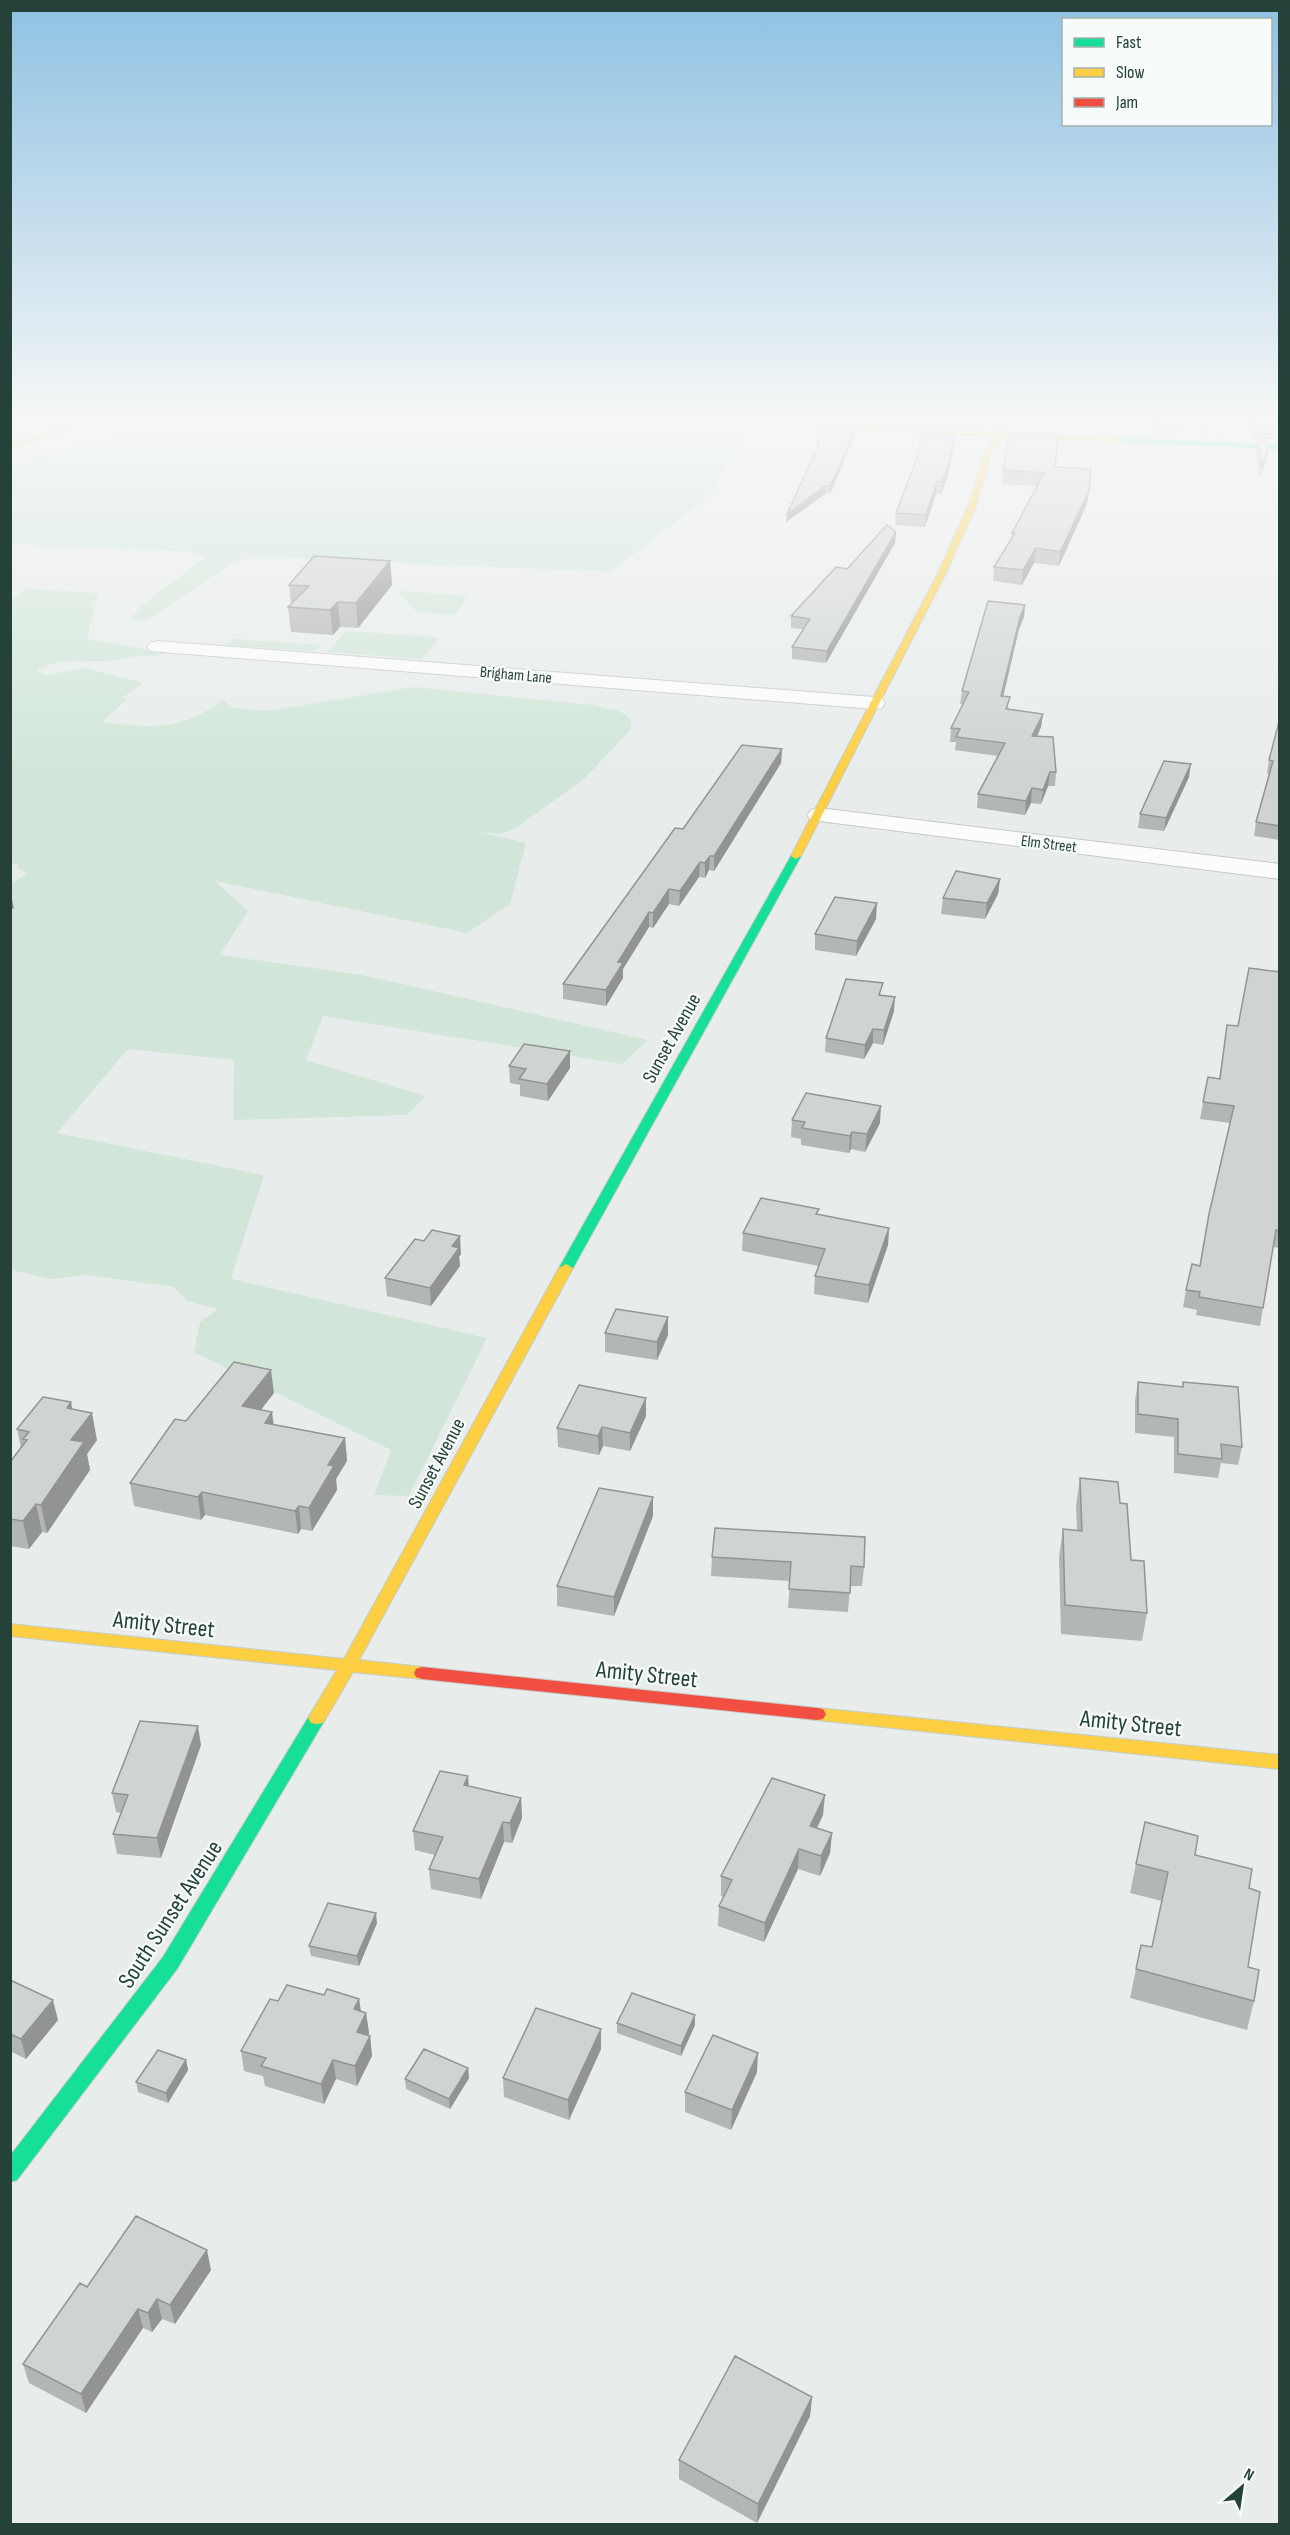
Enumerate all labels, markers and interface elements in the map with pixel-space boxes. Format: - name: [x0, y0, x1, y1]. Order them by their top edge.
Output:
- legend: [1062, 18, 1272, 126]
- text: Fast: [1116, 32, 1142, 53]
- text: Slow: [1116, 62, 1145, 83]
- text: Jam: [1115, 92, 1138, 113]
- street label: Brigham Lane: [479, 663, 553, 688]
- street label: Elm Street: [1020, 832, 1078, 857]
- street label: Sunset Avenue: [637, 989, 706, 1088]
- street label: Sunset Avenue: [403, 1414, 471, 1513]
- street label: Amity Street: [111, 1605, 216, 1644]
- street label: Amity Street: [594, 1655, 699, 1694]
- street label: Amity Street: [1078, 1704, 1183, 1743]
- street label: South Sunset Avenue: [112, 1835, 229, 1994]
- north arrow: [1212, 2457, 1272, 2517]
- text: N: [1240, 2465, 1257, 2486]

